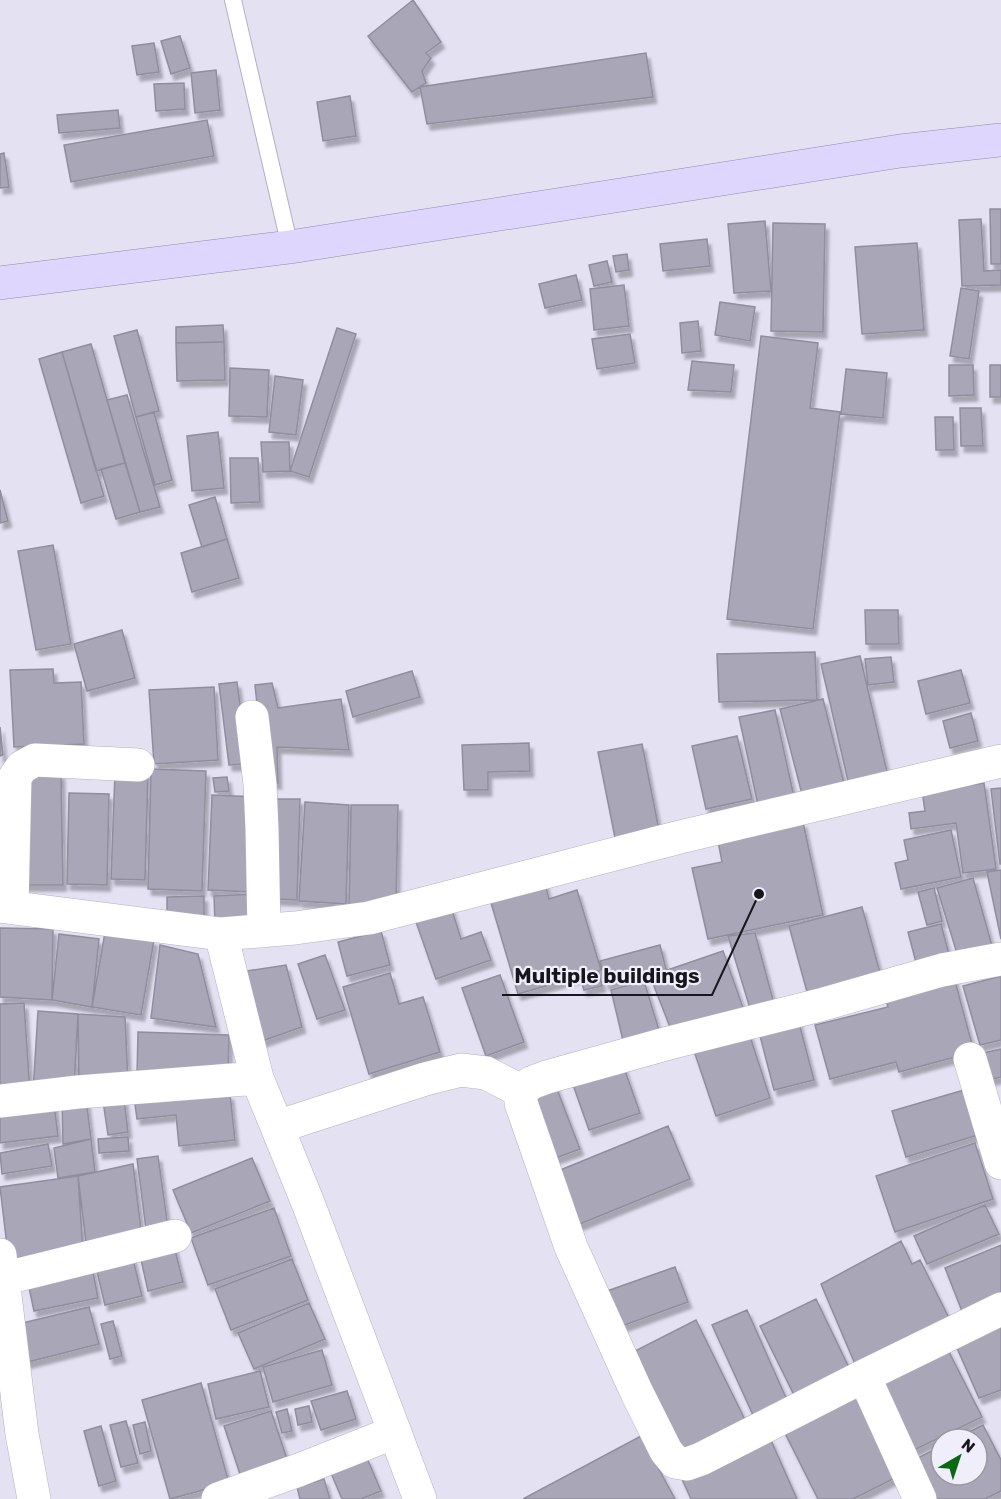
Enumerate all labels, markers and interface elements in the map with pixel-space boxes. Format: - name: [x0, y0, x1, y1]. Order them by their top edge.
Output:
- callout: Multiple buildings: [502, 956, 712, 995]
- text: Multiple buildings: [514, 963, 700, 988]
- north arrow: [929, 1427, 989, 1487]
- text: N: [958, 1435, 979, 1457]

